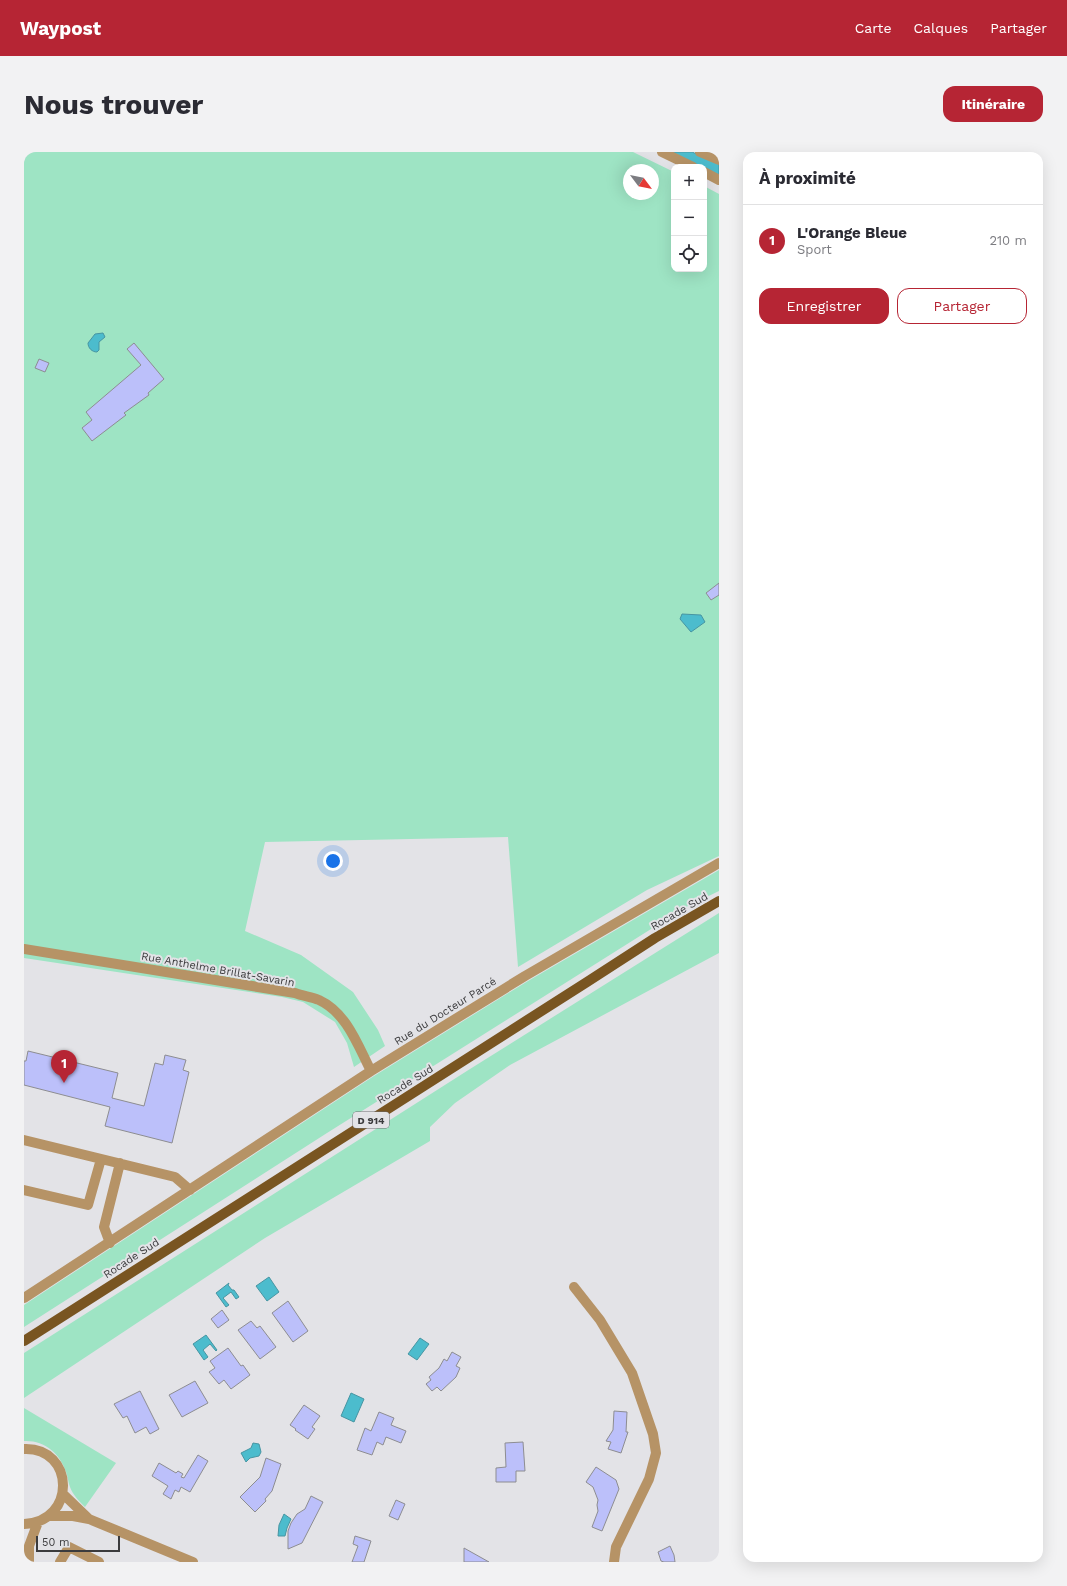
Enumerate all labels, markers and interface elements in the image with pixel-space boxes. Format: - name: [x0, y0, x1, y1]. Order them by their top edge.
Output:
- text: Waypost: [20, 17, 101, 40]
- text: Carte: [855, 20, 892, 36]
- text: Calques: [914, 20, 968, 36]
- text: Partager: [990, 20, 1047, 36]
- button: Itinéraire: [943, 86, 1043, 122]
- text: Nous trouver: [24, 88, 203, 121]
- north arrow: [623, 164, 659, 200]
- map controls: [671, 164, 707, 272]
- button: +: [671, 164, 707, 200]
- text: À proximité: [759, 168, 856, 188]
- button: −: [671, 200, 707, 236]
- text: L'Orange Bleue: [797, 224, 907, 242]
- text: 1: [769, 233, 775, 248]
- text: 210 m: [989, 233, 1027, 248]
- button: locate: [671, 236, 707, 272]
- text: Sport: [797, 242, 832, 257]
- button: Enregistrer: [759, 288, 889, 324]
- button: Partager: [897, 288, 1027, 324]
- your location: [323, 851, 343, 871]
- street label: Rocade Sud: [648, 890, 710, 933]
- street label: Rue Anthelme Brillat-Savarin: [140, 950, 296, 989]
- street label: Rue du Docteur Parcé: [392, 975, 499, 1048]
- pin: 1: [51, 1050, 77, 1083]
- street label: Rocade Sud: [375, 1062, 436, 1107]
- road number: D 914: [353, 1112, 389, 1128]
- street label: Rocade Sud: [101, 1236, 162, 1281]
- scale bar: [36, 1534, 120, 1553]
- text: 50 m: [42, 1536, 69, 1549]

